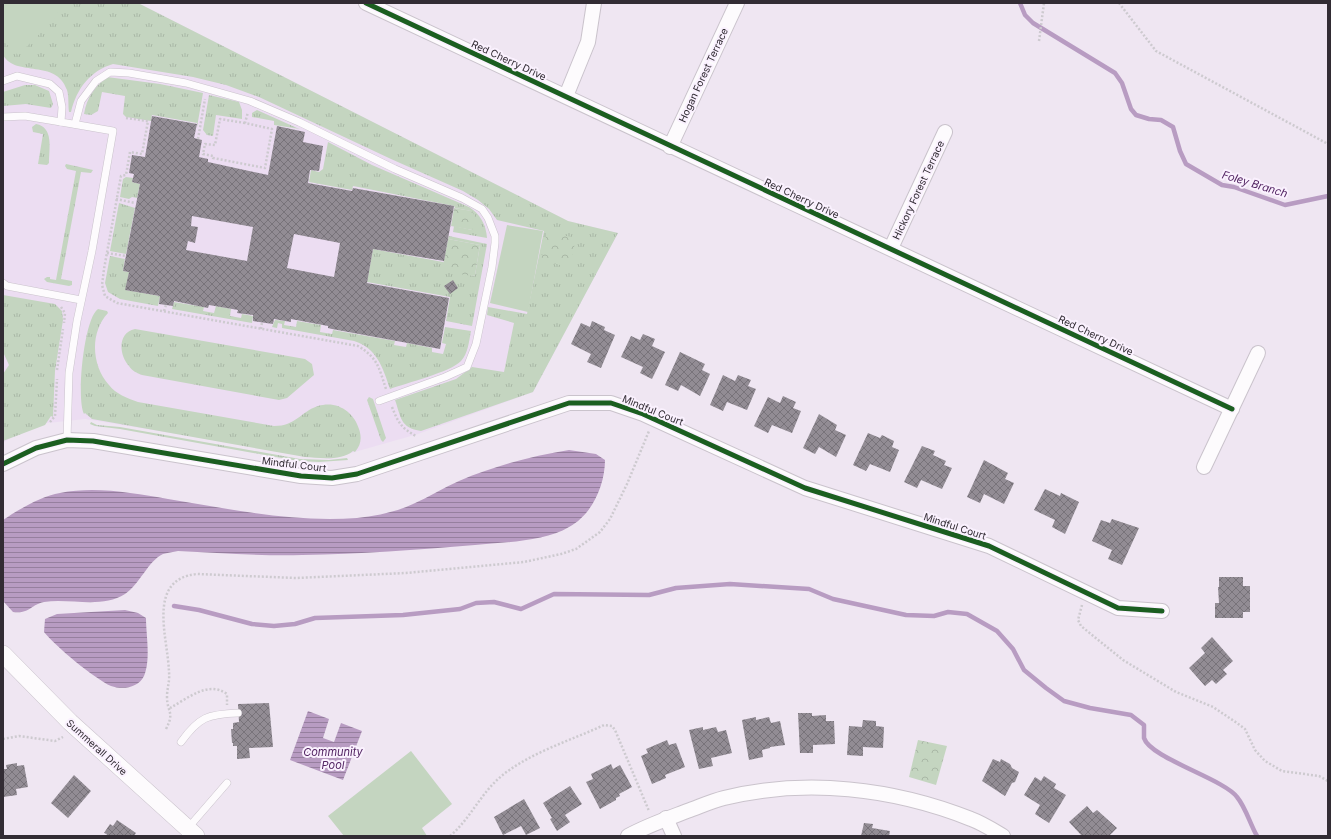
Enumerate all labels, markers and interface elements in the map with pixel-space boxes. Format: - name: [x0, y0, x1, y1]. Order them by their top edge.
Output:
- street label: Hogan Forest Terrace: [676, 26, 730, 124]
- street label: Red Cherry Drive: [470, 37, 548, 83]
- street label: Hickory Forest Terrace: [890, 138, 946, 241]
- water label: Foley Branch: [1220, 167, 1290, 201]
- street label: Red Cherry Drive: [763, 175, 841, 221]
- street label: Red Cherry Drive: [1057, 312, 1135, 358]
- street label: Mindful Court: [621, 392, 686, 428]
- street label: Mindful Court: [261, 454, 328, 474]
- street label: Mindful Court: [922, 510, 988, 542]
- street label: Summerall Drive: [64, 717, 130, 778]
- water label: Community Pool: [303, 745, 364, 772]

